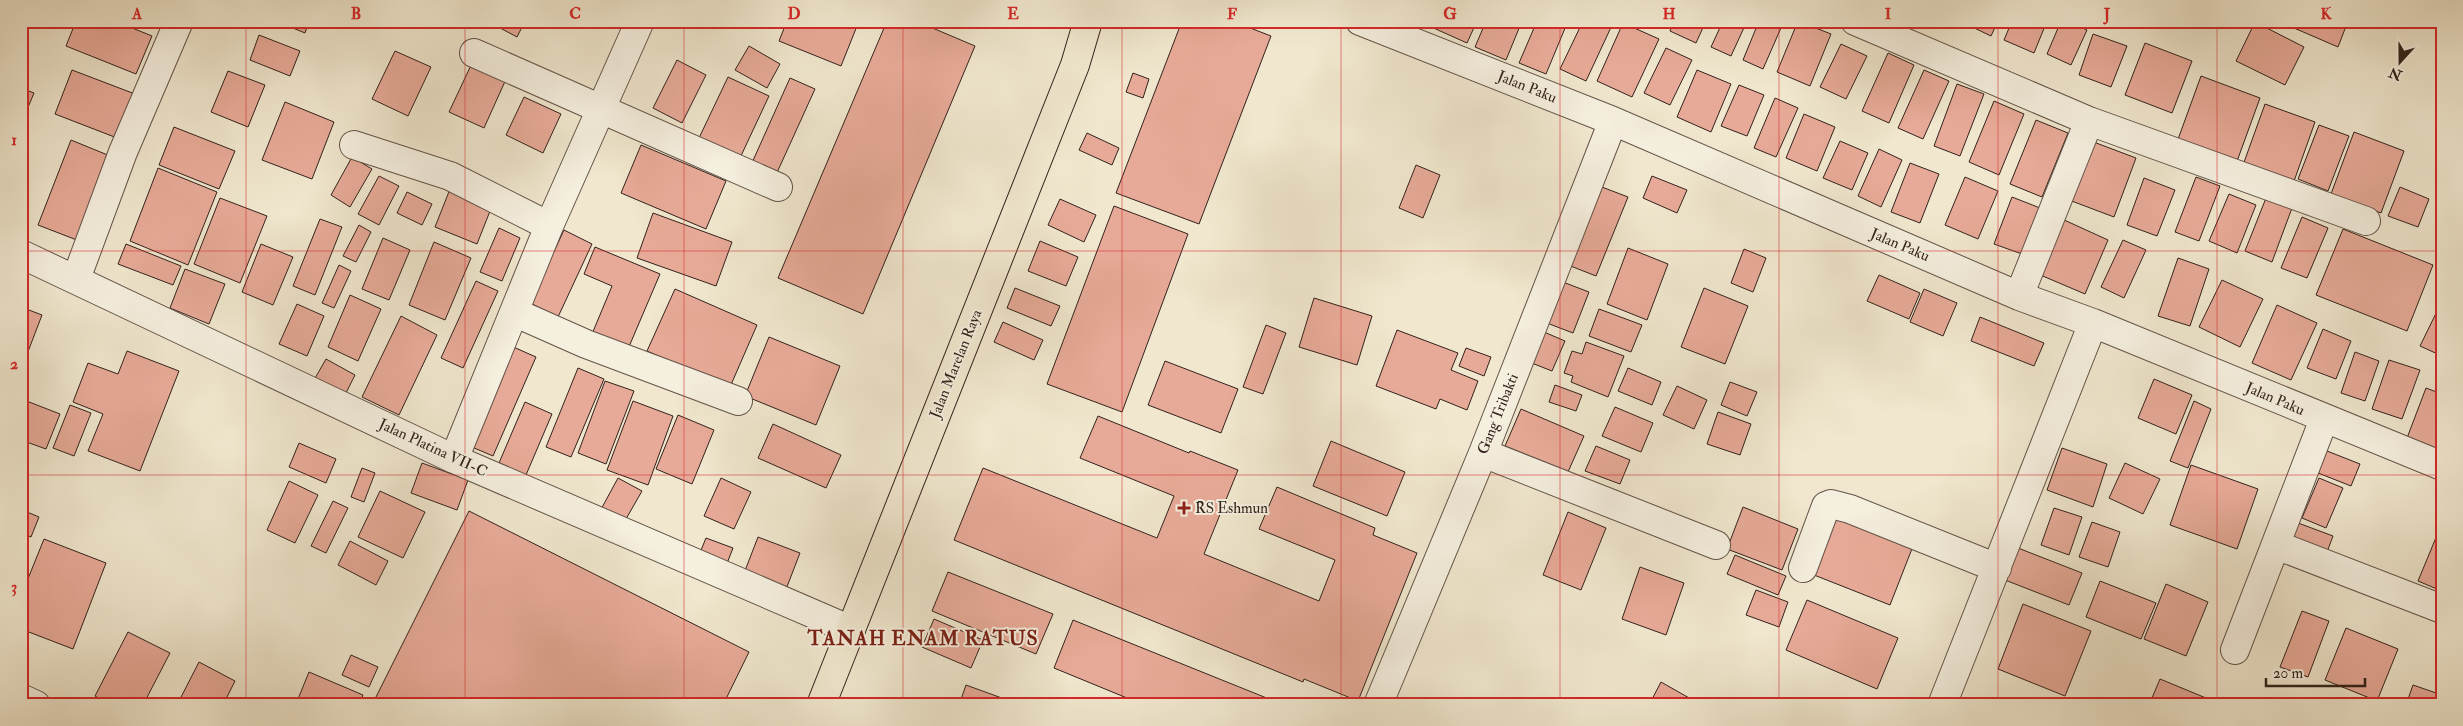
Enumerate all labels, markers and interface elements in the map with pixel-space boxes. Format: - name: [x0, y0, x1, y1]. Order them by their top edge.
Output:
- text: A: [131, 4, 143, 24]
- text: B: [351, 4, 361, 24]
- text: C: [569, 4, 581, 24]
- text: D: [787, 4, 801, 24]
- text: E: [1007, 4, 1019, 24]
- text: F: [1227, 4, 1237, 24]
- text: G: [1443, 4, 1457, 24]
- text: H: [1662, 4, 1676, 24]
- text: I: [1885, 4, 1892, 24]
- text: J: [2103, 4, 2111, 25]
- text: K: [2320, 4, 2332, 24]
- north arrow: [2376, 38, 2426, 88]
- text: N: [2386, 63, 2405, 84]
- street label: Jalan Paku: [1493, 66, 1560, 108]
- text: 1: [11, 130, 17, 150]
- street label: Jalan Paku: [1866, 224, 1933, 267]
- street label: Jalan Marelan Raya: [925, 306, 988, 422]
- text: 2: [10, 354, 18, 374]
- street label: Gang Tribakti: [1473, 371, 1523, 457]
- street label: Jalan Paku: [2241, 378, 2308, 421]
- street label: Jalan Platina VII-C: [374, 414, 490, 482]
- place label: RS Eshmun: [1195, 499, 1268, 518]
- marker: RS Eshmun: [1177, 501, 1191, 515]
- text: 3: [11, 577, 17, 597]
- district label: TANAH ENAM RATUS: [806, 626, 1039, 651]
- scale bar: [2266, 656, 2364, 688]
- text: 20 m: [2273, 664, 2303, 683]

